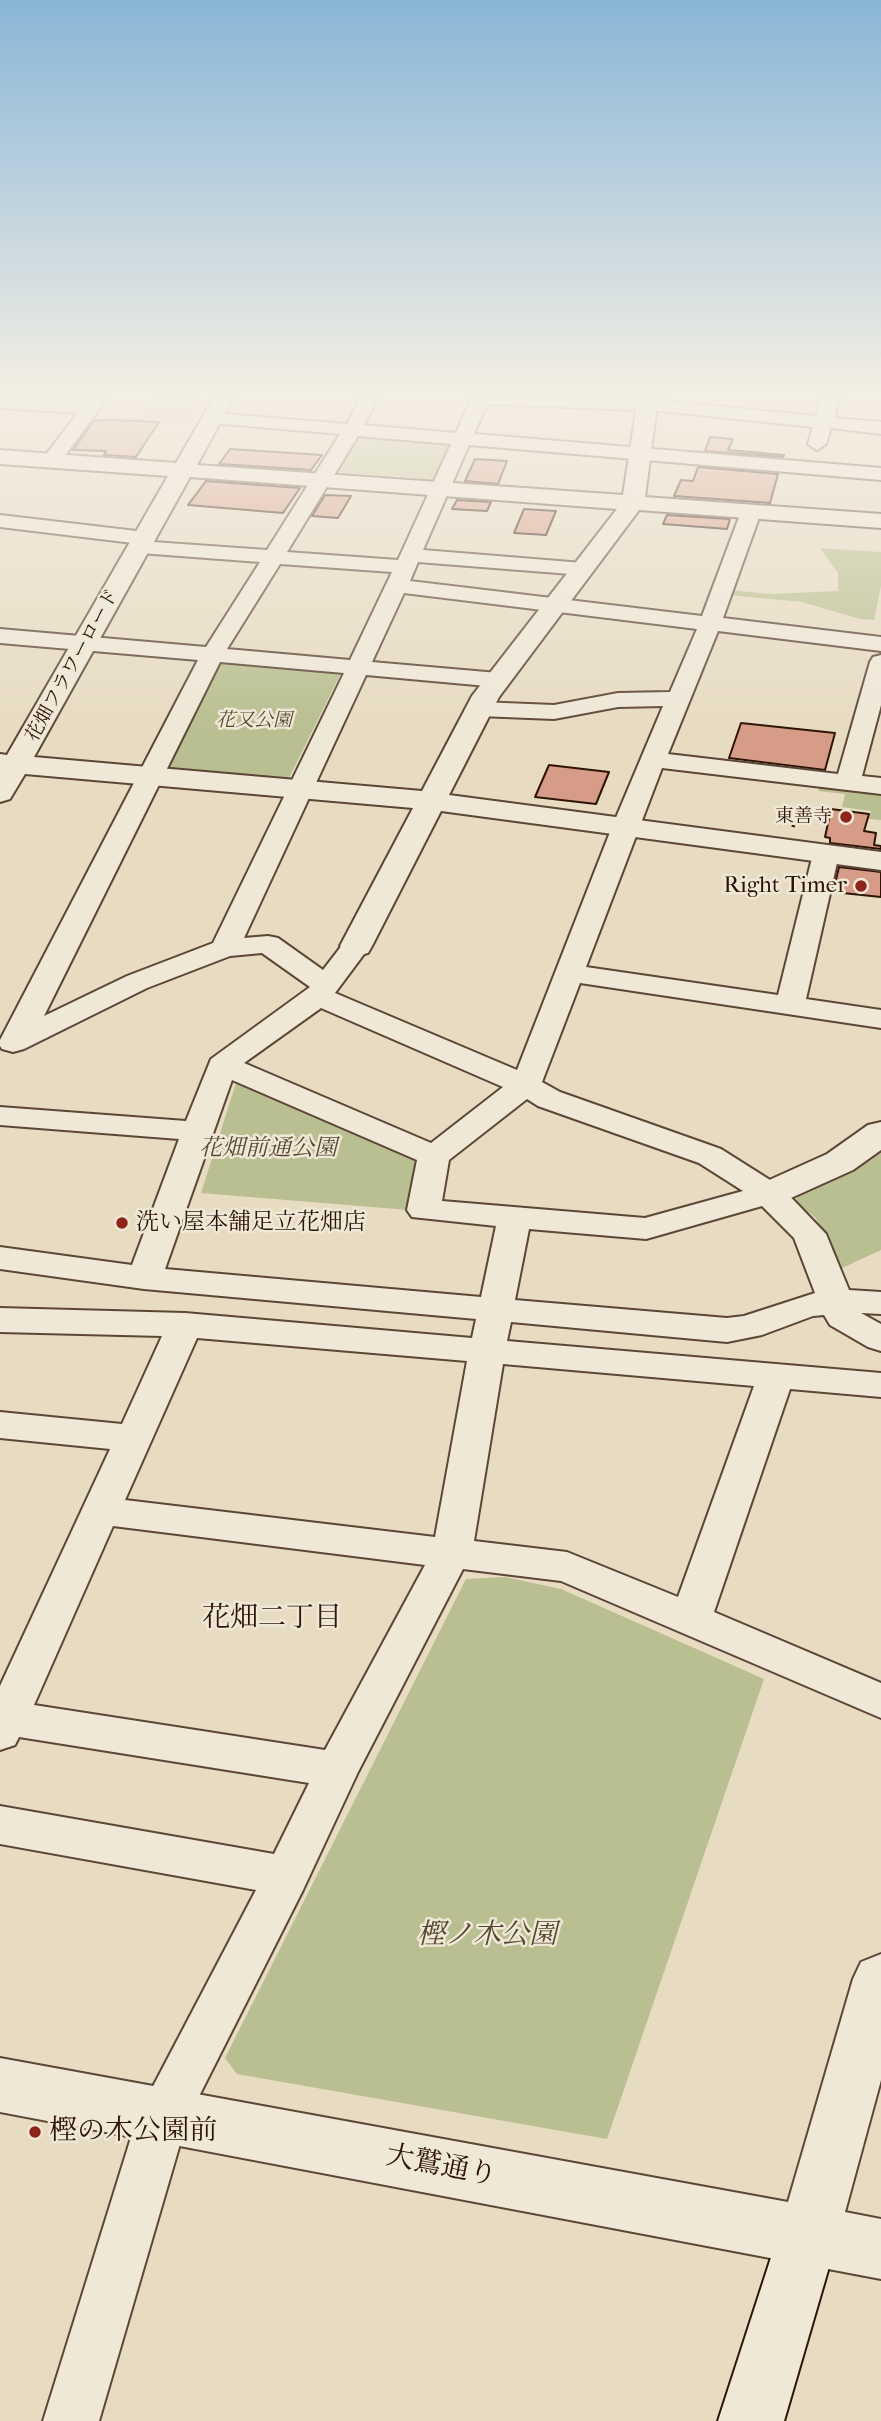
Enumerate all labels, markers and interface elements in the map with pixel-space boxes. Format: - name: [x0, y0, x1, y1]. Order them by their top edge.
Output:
- street label: 花畑フラワーロード: [22, 586, 124, 746]
- park label: 花又公園: [216, 710, 292, 732]
- place label: 東善寺: [775, 806, 832, 828]
- marker: 東善寺: [838, 809, 854, 825]
- place label: Right Timer: [723, 872, 847, 900]
- marker: Right Timer: [853, 878, 869, 894]
- park label: 花畑前通公園: [199, 1135, 337, 1163]
- place label: 洗い屋本舗足立花畑店: [136, 1209, 366, 1237]
- marker: 洗い屋本舗足立花畑店: [114, 1215, 130, 1231]
- district label: 花畑二丁目: [202, 1602, 342, 1636]
- park label: 樫ノ木公園: [417, 1919, 557, 1953]
- place label: 樫の木公園前: [49, 2115, 217, 2149]
- marker: 樫の木公園前: [27, 2124, 43, 2140]
- street label: 大鷲通り: [383, 2140, 499, 2194]

